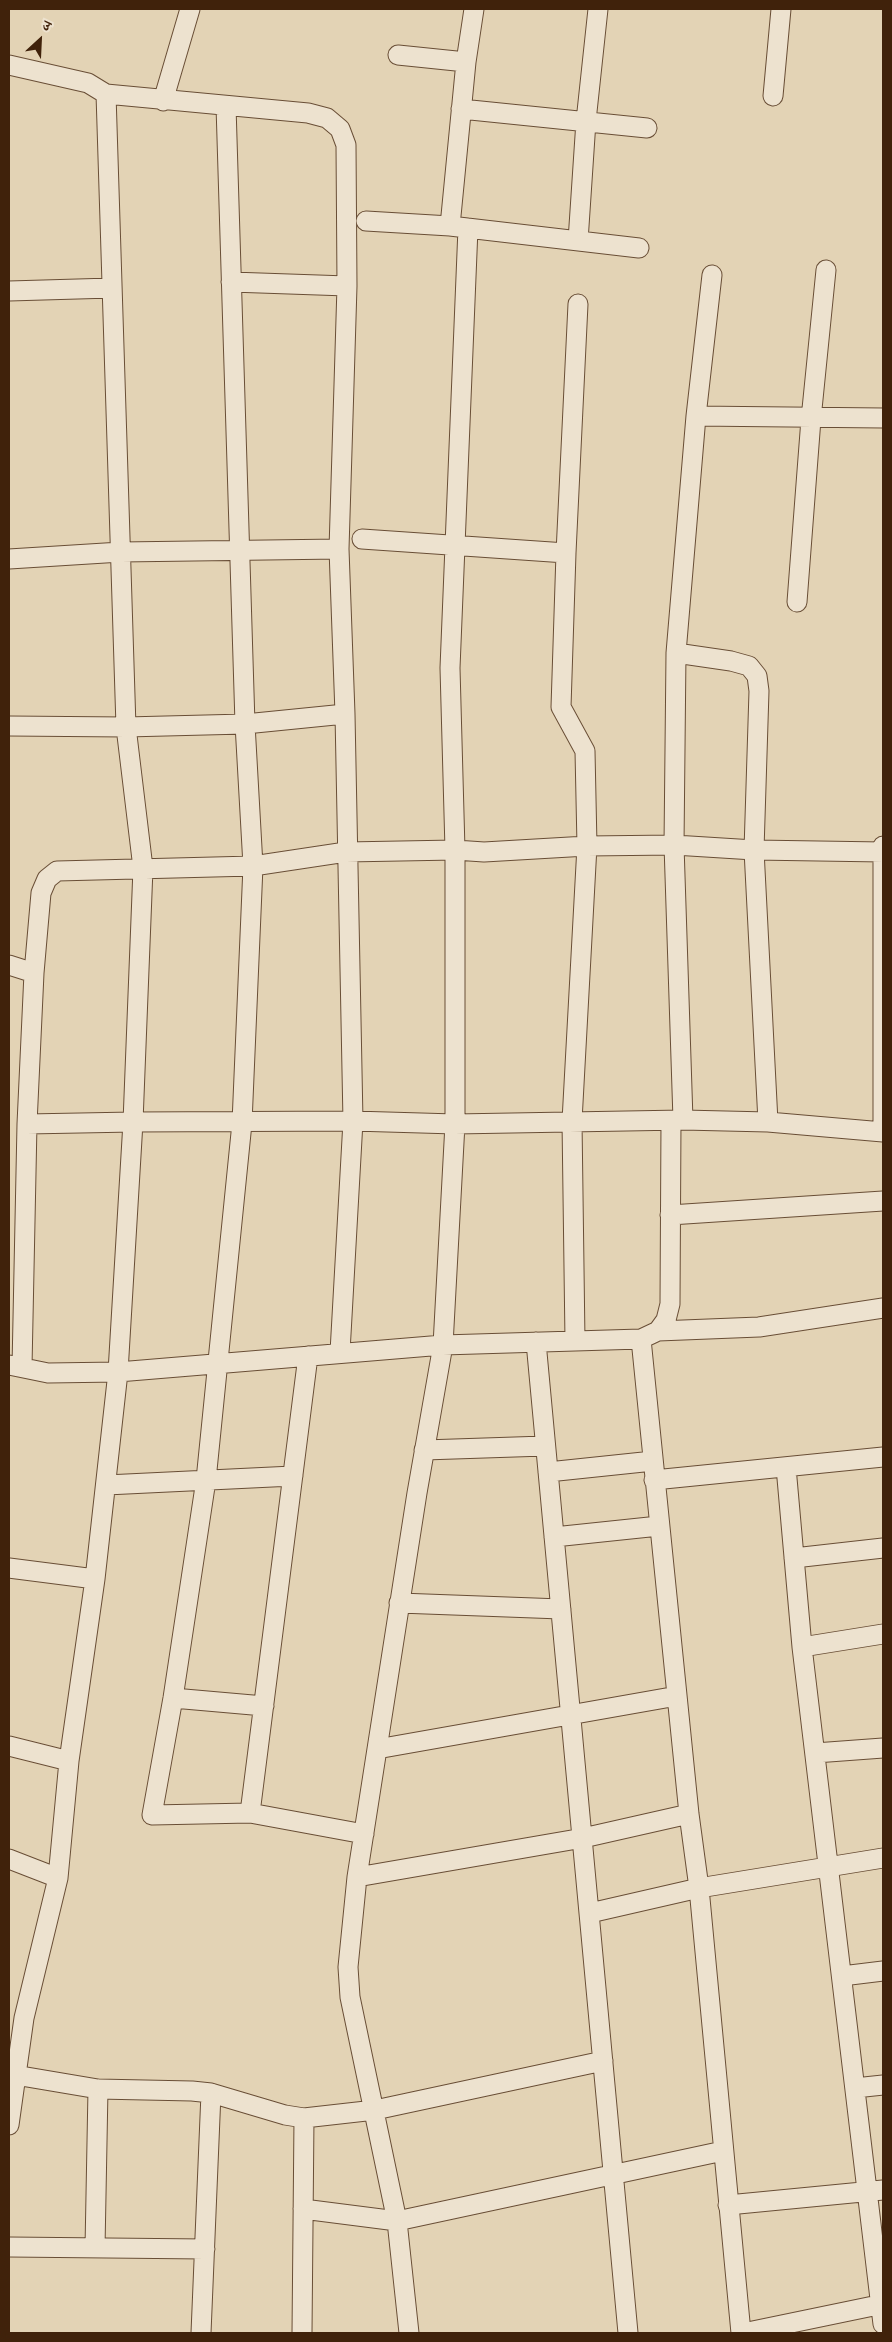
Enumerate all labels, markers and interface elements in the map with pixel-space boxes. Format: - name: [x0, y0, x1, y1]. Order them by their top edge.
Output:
- north arrow: [15, 15, 65, 65]
- text: उ: [40, 17, 53, 35]

